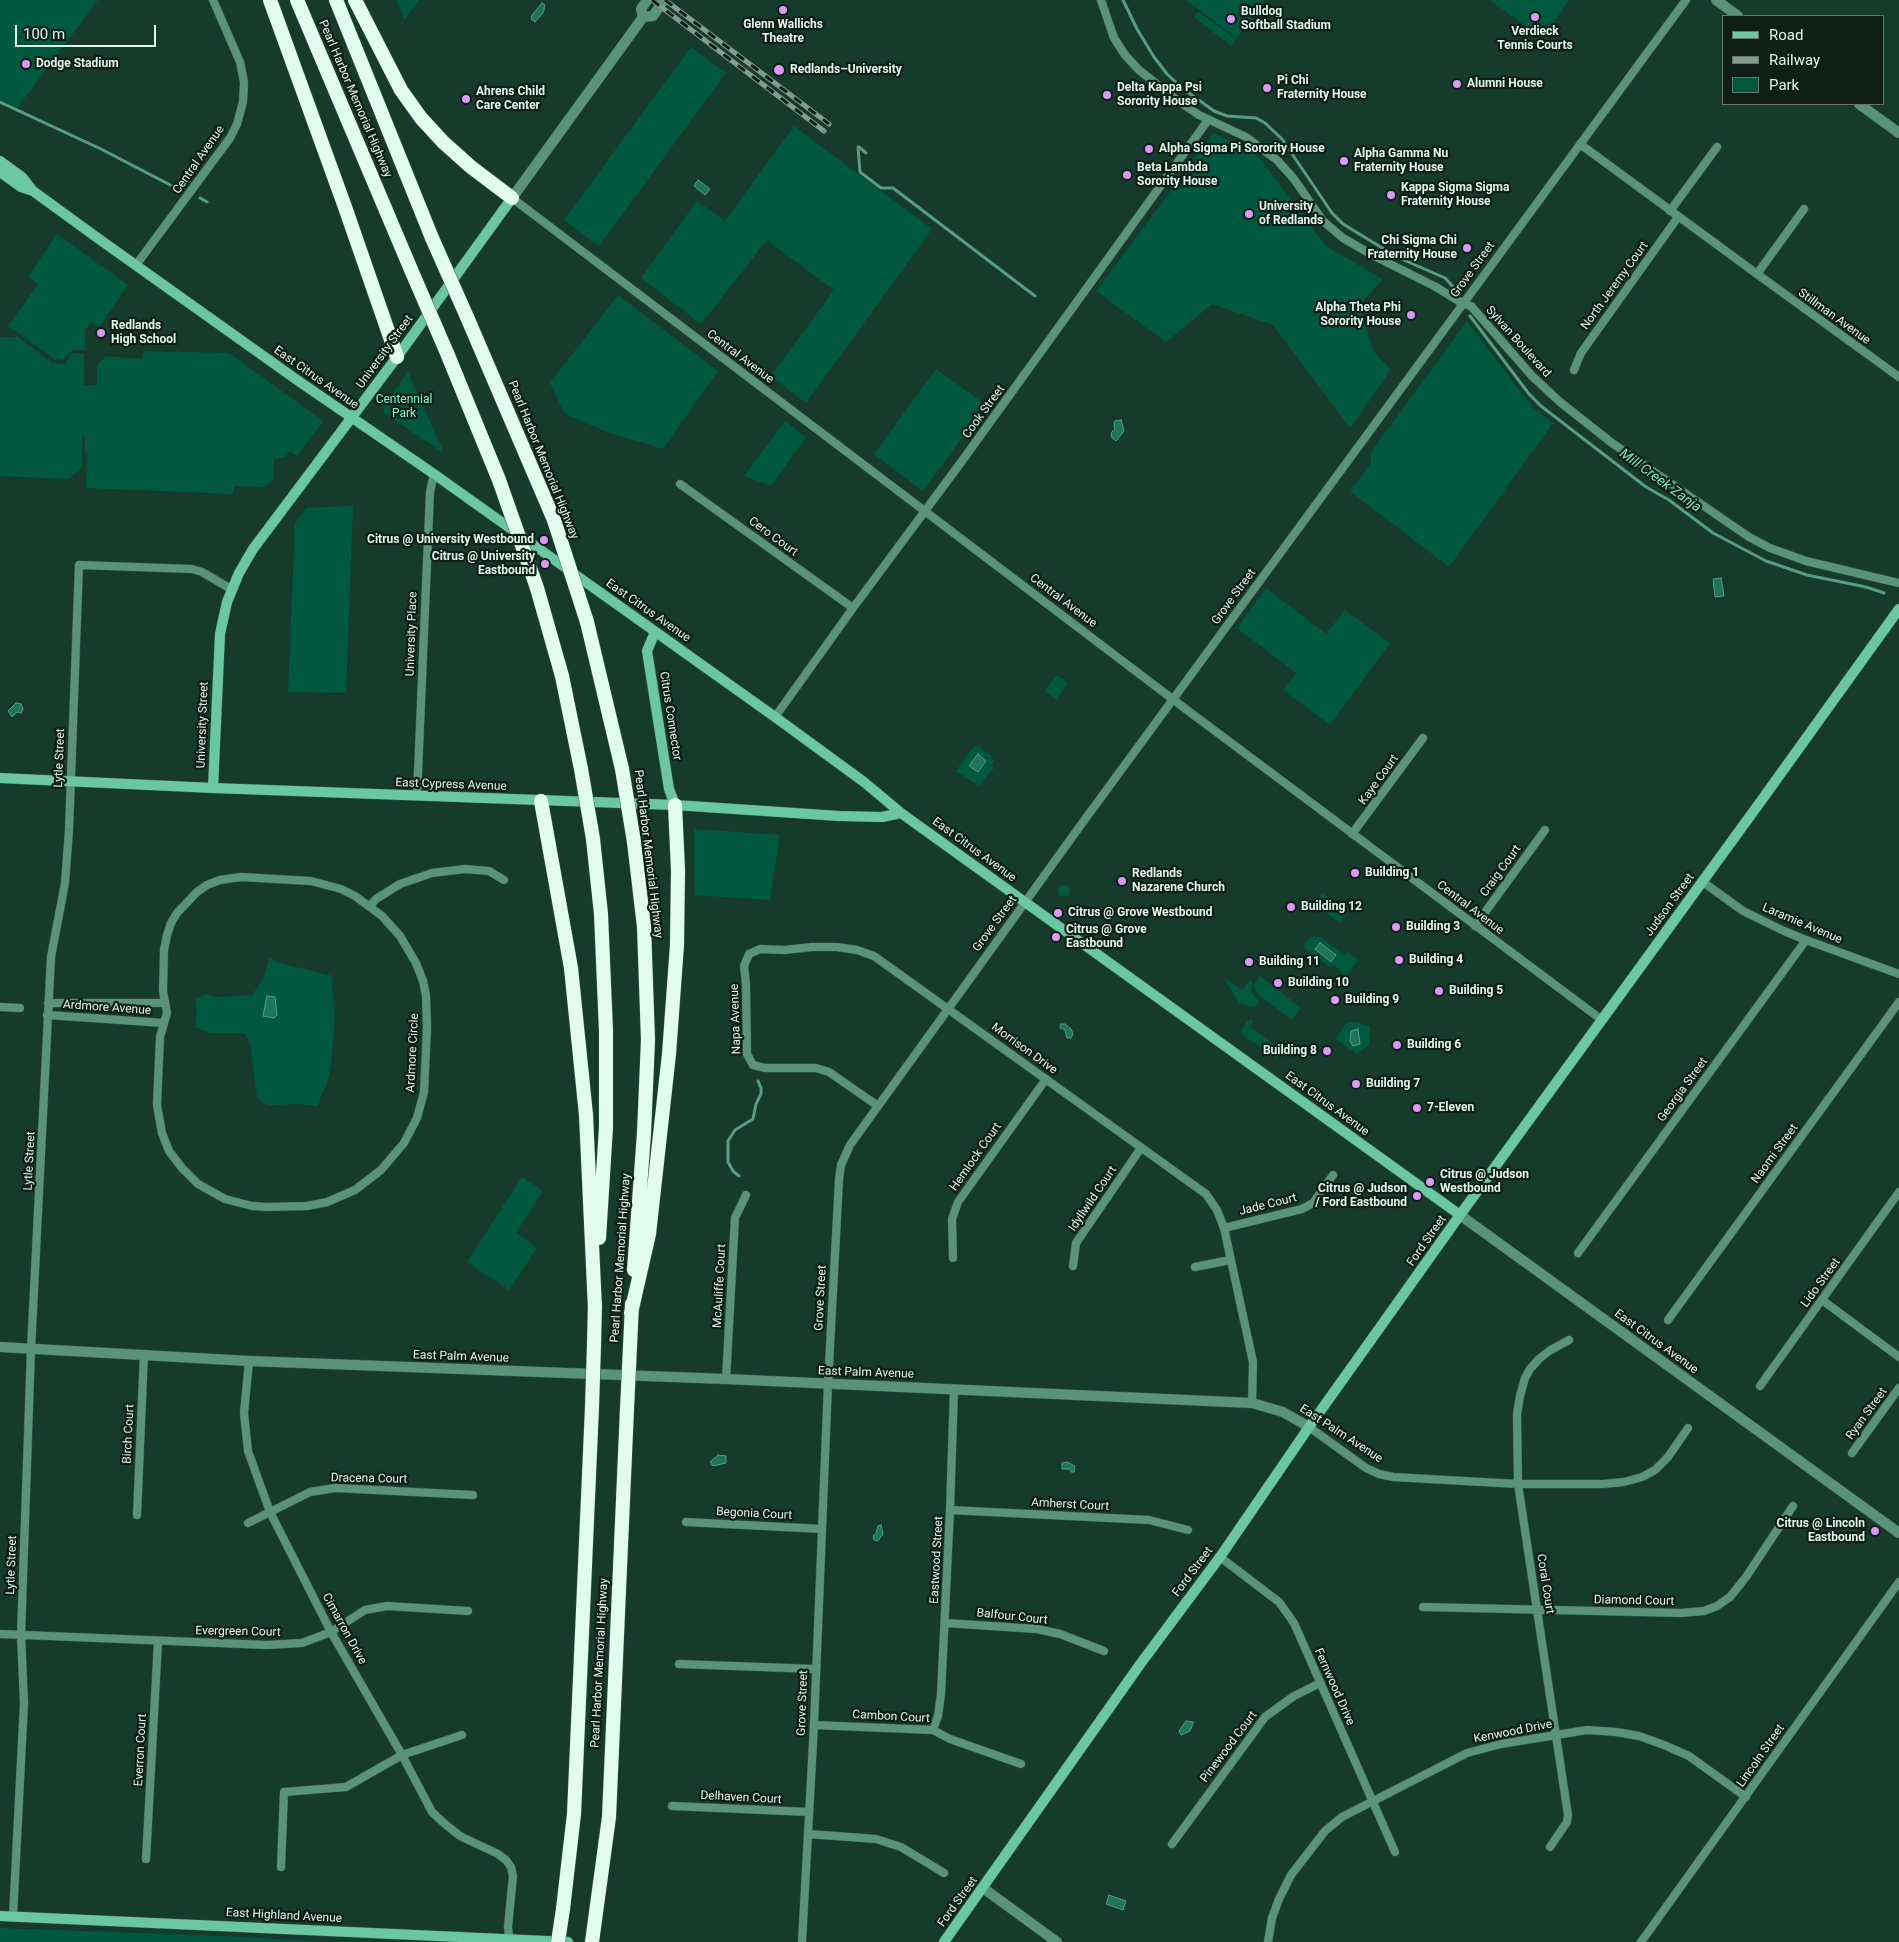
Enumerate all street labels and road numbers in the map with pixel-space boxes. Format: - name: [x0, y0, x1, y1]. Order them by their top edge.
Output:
- street label: Pearl Harbor Memorial Highway: [315, 18, 395, 180]
- street label: Central Avenue: [170, 123, 228, 197]
- street label: Grove Street: [1448, 239, 1498, 301]
- street label: North Jeremy Court: [1578, 239, 1652, 333]
- street label: Stillman Avenue: [1795, 286, 1873, 348]
- street label: Sylvan Boulevard: [1482, 303, 1554, 381]
- street label: University Street: [354, 313, 416, 391]
- street label: Central Avenue: [704, 327, 776, 387]
- street label: East Citrus Avenue: [271, 343, 361, 413]
- street label: Pearl Harbor Memorial Highway: [505, 379, 581, 541]
- street label: Cook Street: [960, 383, 1008, 441]
- street label: Cero Court: [746, 514, 800, 560]
- street label: Grove Street: [1209, 566, 1259, 628]
- street label: Central Avenue: [1027, 571, 1099, 631]
- street label: East Citrus Avenue: [603, 576, 693, 646]
- street label: University Place: [403, 591, 421, 677]
- street label: Citrus Connector: [656, 671, 684, 761]
- street label: University Street: [194, 681, 212, 769]
- street label: Lytle Street: [52, 728, 68, 788]
- street label: Kaye Court: [1356, 752, 1402, 808]
- street label: Pearl Harbor Memorial Highway: [631, 769, 665, 939]
- street label: East Cypress Avenue: [395, 776, 507, 794]
- street label: East Citrus Avenue: [929, 815, 1019, 885]
- street label: Craig Court: [1477, 842, 1525, 900]
- street label: Judson Street: [1642, 871, 1698, 939]
- street label: Central Avenue: [1434, 878, 1506, 938]
- street label: Grove Street: [970, 893, 1020, 955]
- street label: Laramie Avenue: [1760, 901, 1844, 947]
- street label: Napa Avenue: [728, 983, 744, 1055]
- street label: Ardmore Avenue: [62, 998, 152, 1018]
- street label: Ardmore Circle: [404, 1013, 422, 1093]
- street label: Morrison Drive: [988, 1020, 1060, 1078]
- street label: Georgia Street: [1655, 1055, 1711, 1125]
- street label: East Citrus Avenue: [1282, 1069, 1372, 1139]
- street label: Hemlock Court: [947, 1120, 1005, 1194]
- street label: Naomi Street: [1749, 1121, 1801, 1187]
- street label: Lytle Street: [21, 1131, 39, 1191]
- street label: Idyllwild Court: [1066, 1164, 1120, 1234]
- street label: Pearl Harbor Memorial Highway: [608, 1173, 634, 1343]
- street label: Jade Court: [1238, 1191, 1298, 1219]
- street label: Ford Street: [1404, 1213, 1450, 1269]
- street label: McAuliffe Court: [711, 1244, 729, 1328]
- street label: Lido Street: [1798, 1255, 1844, 1311]
- street label: Grove Street: [812, 1265, 830, 1331]
- street label: East Citrus Avenue: [1611, 1307, 1701, 1377]
- street label: East Palm Avenue: [413, 1348, 509, 1366]
- street label: East Palm Avenue: [818, 1364, 914, 1382]
- street label: Ryan Street: [1843, 1385, 1891, 1443]
- street label: East Palm Avenue: [1297, 1402, 1385, 1466]
- street label: Birch Court: [120, 1404, 138, 1464]
- street label: Dracena Court: [331, 1471, 407, 1487]
- street label: Amherst Court: [1031, 1496, 1109, 1514]
- street label: Begonia Court: [716, 1505, 792, 1523]
- street label: Eastwood Street: [928, 1516, 946, 1604]
- street label: Lytle Street: [4, 1535, 20, 1595]
- street label: Ford Street: [1170, 1544, 1216, 1600]
- street label: Coral Court: [1533, 1553, 1557, 1615]
- street label: Pearl Harbor Memorial Highway: [588, 1578, 612, 1748]
- street label: Cimarron Drive: [319, 1591, 369, 1667]
- street label: Diamond Court: [1594, 1593, 1674, 1609]
- street label: Balfour Court: [976, 1606, 1048, 1628]
- street label: Evergreen Court: [195, 1624, 281, 1640]
- street label: Fernwood Drive: [1311, 1646, 1357, 1728]
- street label: Grove Street: [795, 1670, 811, 1736]
- street label: Cambon Court: [852, 1708, 930, 1726]
- street label: Pinewood Court: [1198, 1709, 1260, 1785]
- street label: Everron Court: [132, 1713, 150, 1787]
- street label: Kenwood Drive: [1472, 1717, 1554, 1747]
- street label: Lincoln Street: [1734, 1722, 1788, 1790]
- street label: Delhaven Court: [700, 1789, 782, 1807]
- street label: Ford Street: [935, 1874, 981, 1930]
- street label: East Highland Avenue: [226, 1906, 342, 1926]

